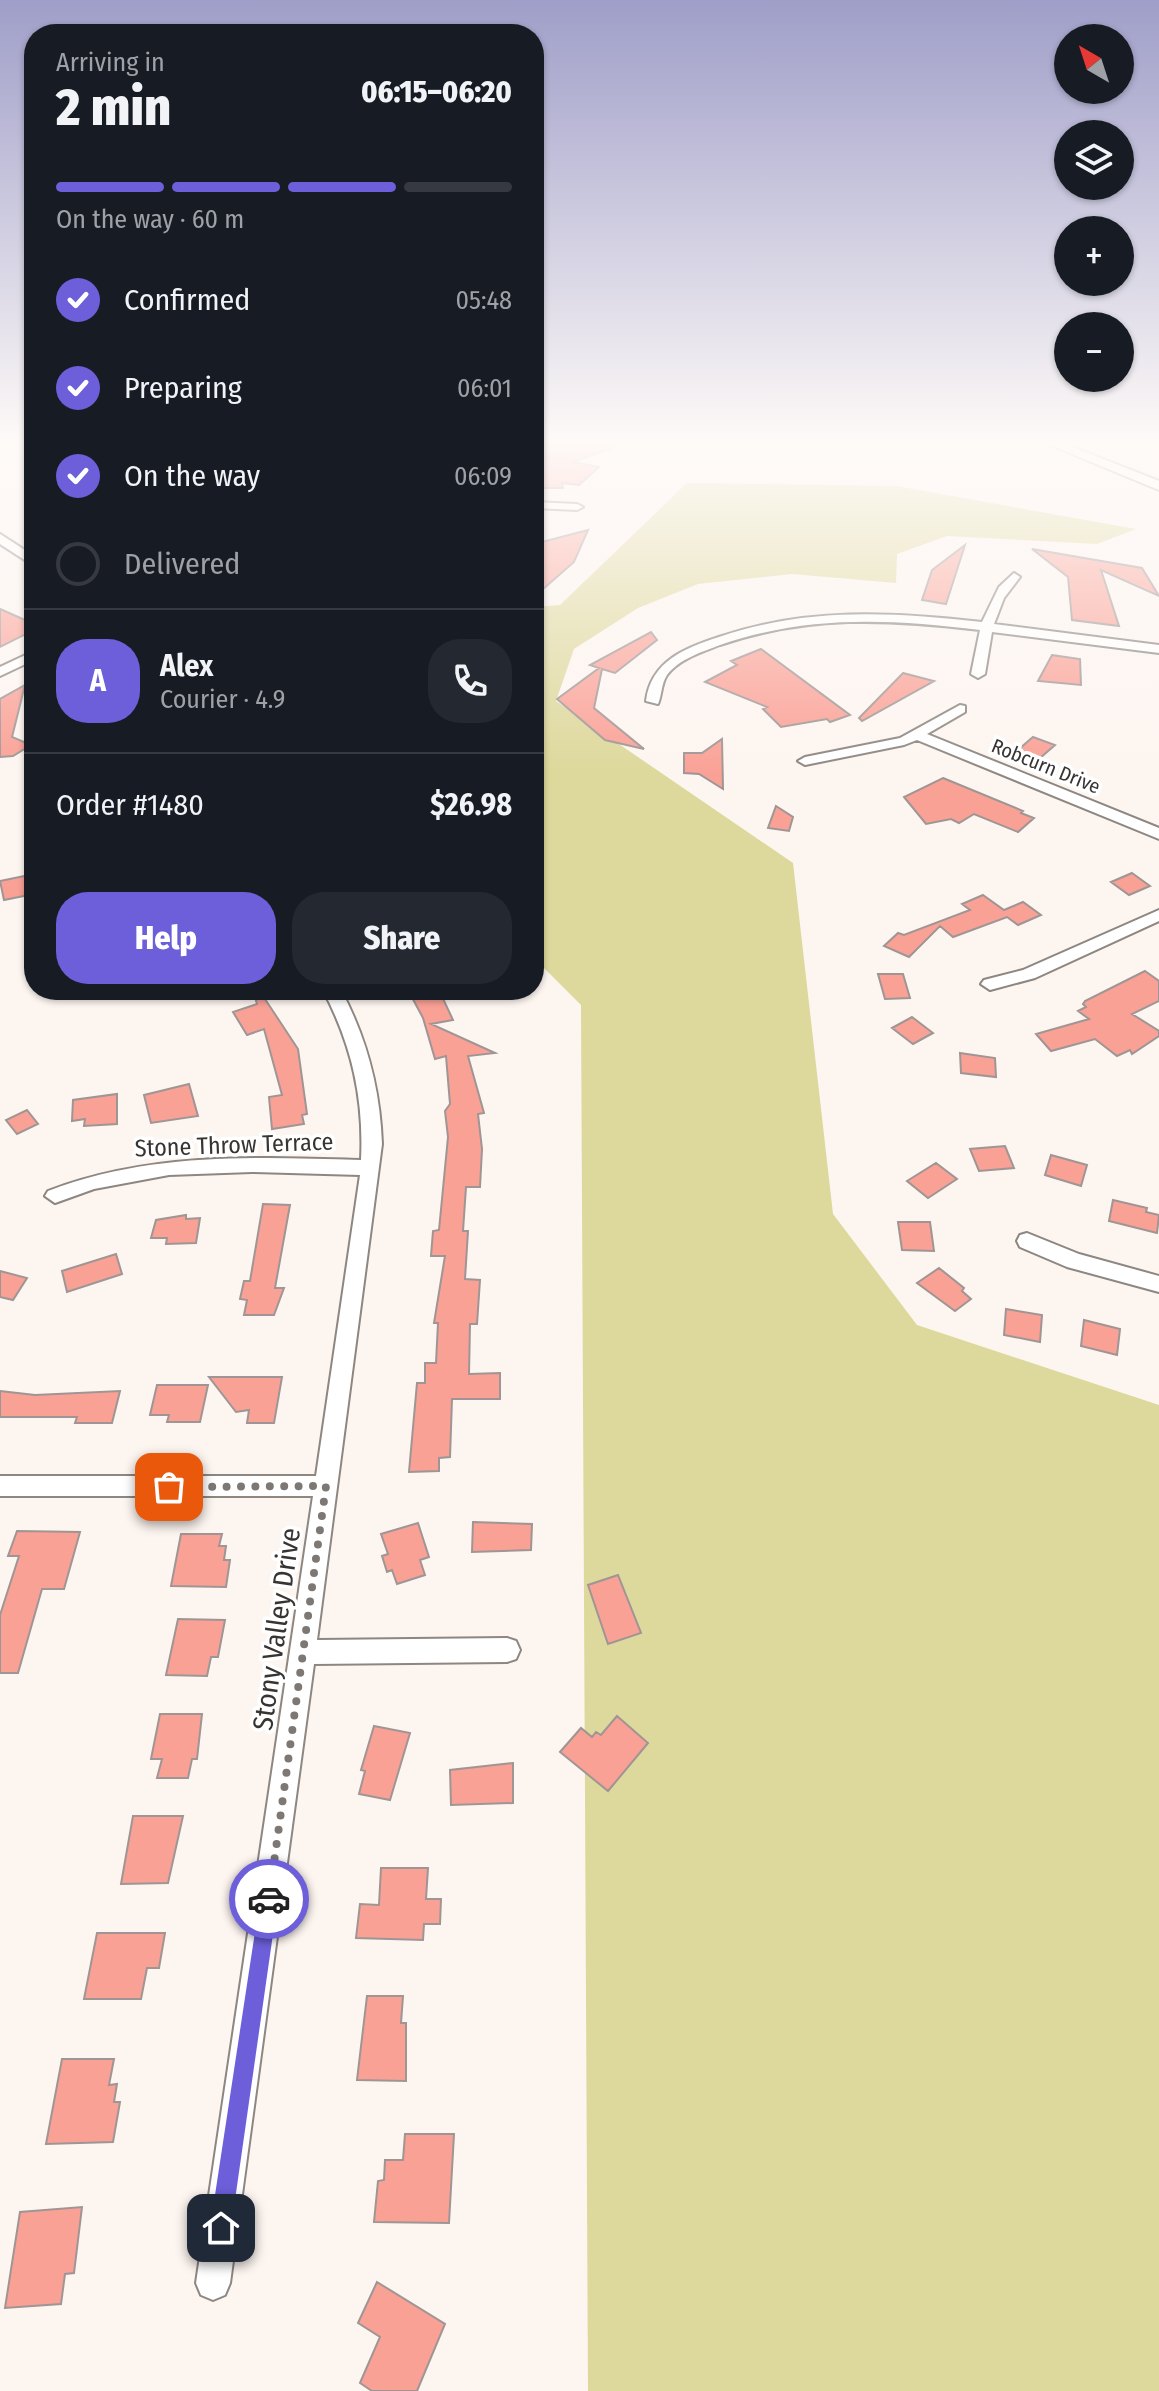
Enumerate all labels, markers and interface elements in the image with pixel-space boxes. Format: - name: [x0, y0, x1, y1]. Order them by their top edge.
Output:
- north arrow: [1054, 24, 1134, 104]
- map controls: [1054, 24, 1134, 392]
- text: Arriving in: [56, 47, 165, 78]
- text: 06:15–06:20: [361, 74, 512, 110]
- text: 2 min: [56, 76, 171, 139]
- button: layers: [1054, 120, 1134, 200]
- text: On the way · 60 m: [56, 204, 244, 235]
- button: +: [1054, 216, 1134, 296]
- icon: check: [56, 278, 100, 322]
- text: Confirmed: [124, 282, 250, 318]
- text: 05:48: [456, 285, 512, 316]
- button: −: [1054, 312, 1134, 392]
- icon: check: [56, 366, 100, 410]
- text: Preparing: [124, 370, 242, 406]
- text: 06:01: [457, 373, 512, 404]
- icon: check: [56, 454, 100, 498]
- text: On the way: [124, 458, 260, 494]
- text: 06:09: [454, 461, 512, 492]
- text: Delivered: [124, 546, 240, 582]
- button: phone: [428, 639, 512, 723]
- text: Alex: [160, 648, 213, 684]
- text: A: [90, 663, 106, 699]
- text: Courier · 4.9: [160, 684, 285, 715]
- street label: Robcurn Drive: [988, 733, 1104, 799]
- text: Order #1480: [56, 787, 204, 823]
- text: $26.98: [430, 787, 512, 823]
- button: Help: [56, 892, 276, 984]
- button: Share: [292, 892, 512, 984]
- street label: Stone Throw Terrace: [134, 1128, 334, 1162]
- pin: [135, 1453, 203, 1521]
- icon: bag: [147, 1465, 191, 1509]
- street label: Stony Valley Drive: [246, 1526, 307, 1733]
- courier: [229, 1859, 309, 1939]
- icon: car: [247, 1877, 291, 1921]
- pin: [187, 2194, 255, 2262]
- icon: home: [199, 2206, 243, 2250]

